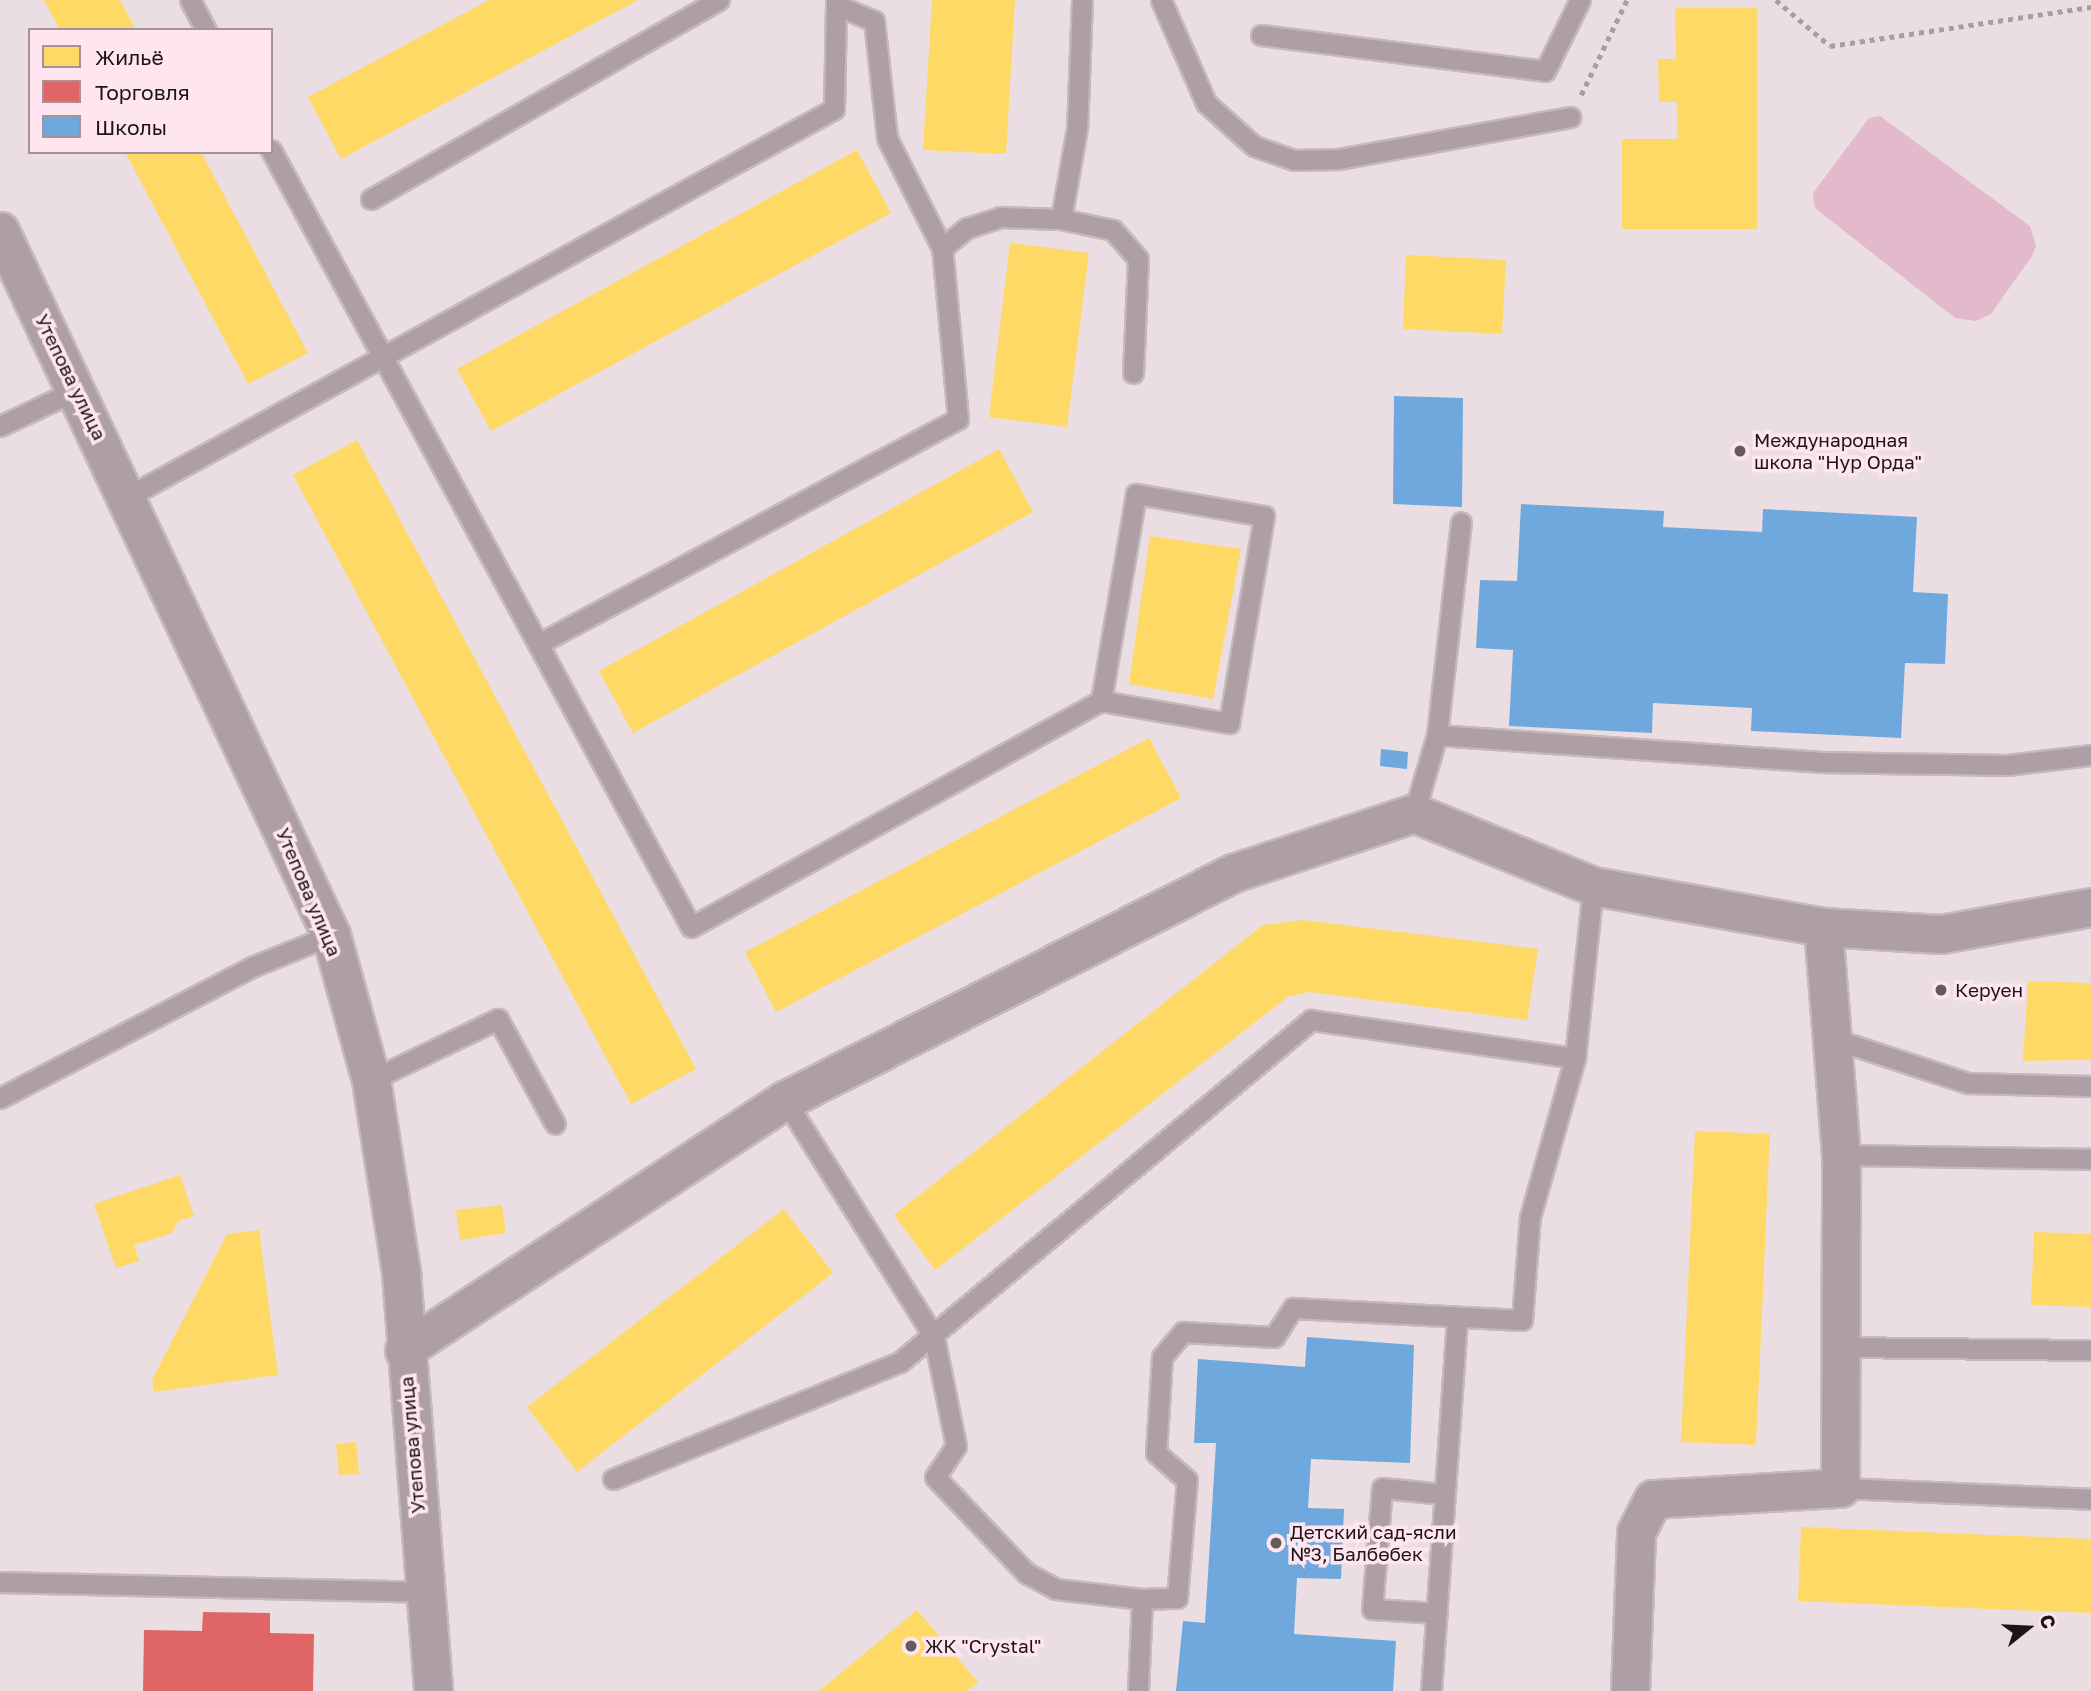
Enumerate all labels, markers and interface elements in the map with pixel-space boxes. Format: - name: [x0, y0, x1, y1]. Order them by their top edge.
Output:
- legend: [28, 28, 273, 154]
- text: Жильё: [95, 44, 164, 70]
- text: Торговля: [95, 79, 190, 105]
- text: Школы: [95, 114, 167, 140]
- street label: Утепова улица: [31, 310, 111, 444]
- place label: Международная школа "Нур Орда": [1754, 429, 1922, 473]
- marker: Международная школа "Нур Орда": [1732, 443, 1748, 459]
- street label: Утепова улица: [272, 824, 346, 960]
- place label: Керуен: [1955, 979, 2023, 1001]
- marker: Керуен: [1933, 982, 1949, 998]
- street label: Утепова улица: [395, 1376, 429, 1514]
- place label: Детский сад-ясли №3, Балбөбек: [1290, 1521, 1457, 1565]
- marker: Детский сад-ясли №3, Балбөбек: [1268, 1535, 1284, 1551]
- north arrow: [1993, 1593, 2063, 1663]
- text: С: [2035, 1611, 2061, 1631]
- place label: ЖК "Crystal": [925, 1635, 1041, 1657]
- marker: ЖК "Crystal": [903, 1638, 919, 1654]

